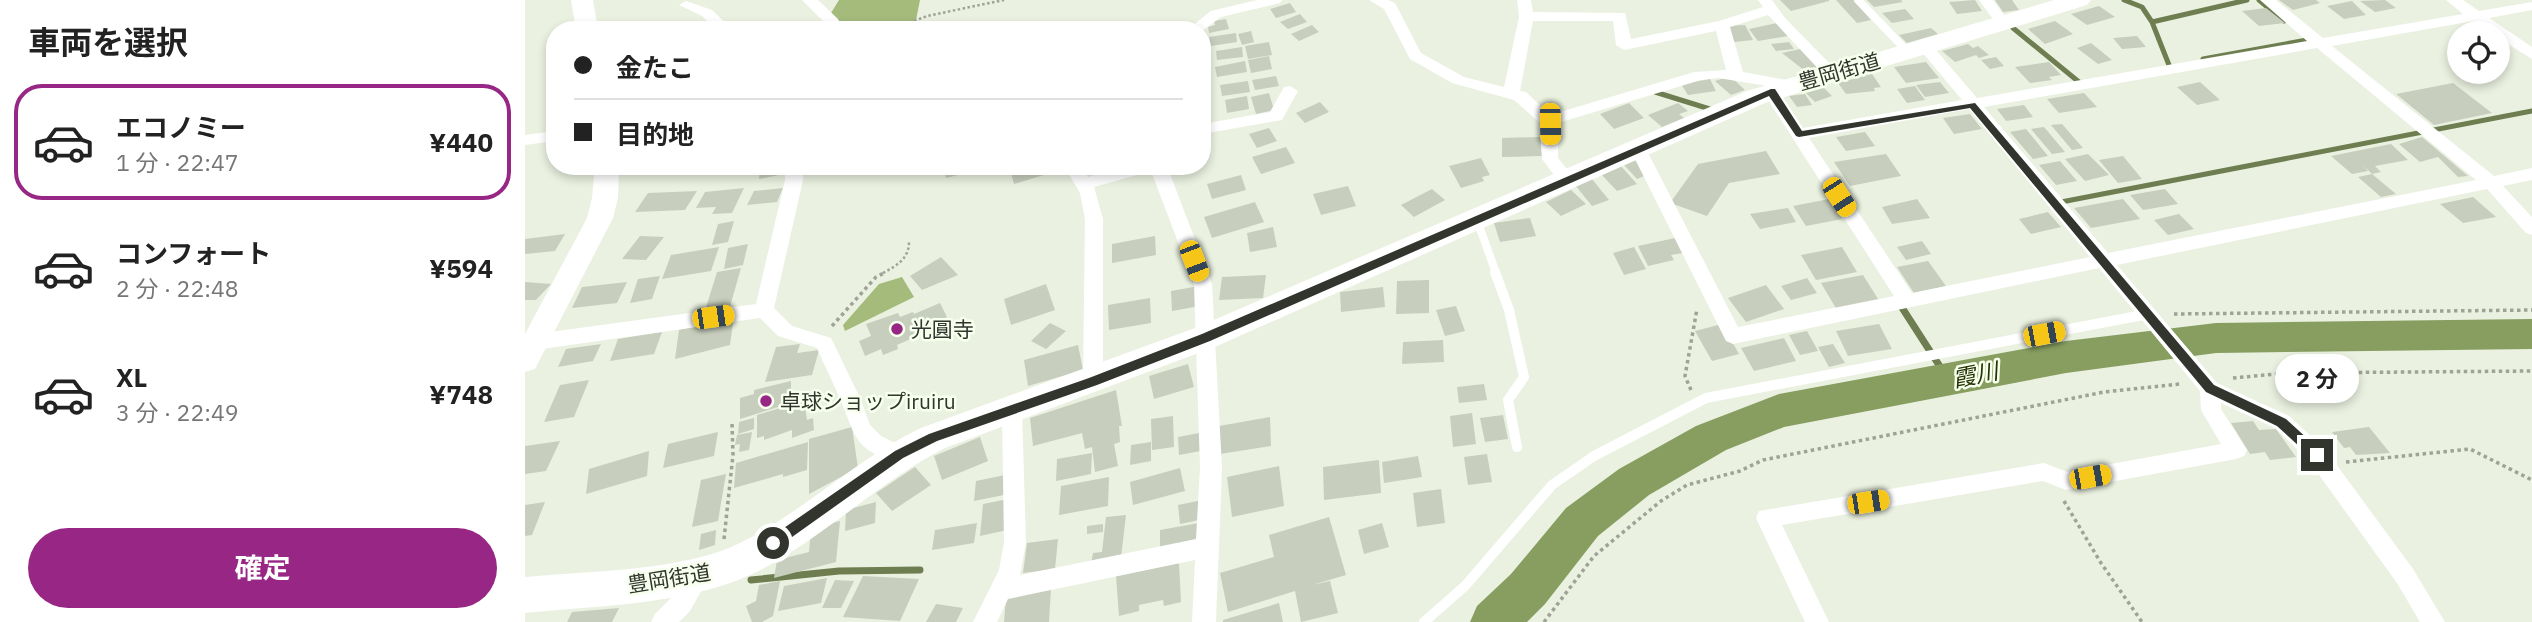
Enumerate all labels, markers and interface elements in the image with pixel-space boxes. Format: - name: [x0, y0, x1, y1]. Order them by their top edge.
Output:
- text: 車両を選択: [28, 21, 188, 63]
- map controls: [2447, 21, 2510, 84]
- button: locate: [2447, 21, 2510, 84]
- street label: 豊岡街道: [1795, 46, 1883, 96]
- text: 金たこ: [616, 50, 694, 84]
- car: [1540, 103, 1561, 145]
- text: エコノミー: [116, 110, 246, 144]
- icon: car: [32, 111, 95, 174]
- text: 目的地: [616, 117, 694, 151]
- text: ¥440: [429, 125, 493, 159]
- text: 1 分 · 22:47: [116, 147, 239, 177]
- car: [1819, 174, 1860, 220]
- text: コンフォート: [116, 236, 271, 270]
- icon: car: [32, 237, 95, 300]
- car: [1177, 238, 1212, 284]
- text: ¥594: [429, 251, 493, 285]
- text: 2 分 · 22:48: [116, 273, 239, 303]
- car: [691, 304, 736, 330]
- place label: 光圓寺: [911, 315, 974, 343]
- car: [2022, 320, 2067, 348]
- marker: 光圓寺: [889, 321, 905, 337]
- water label: 霞川: [1950, 354, 2003, 393]
- callout: 2 分: [2275, 354, 2359, 402]
- text: XL: [116, 360, 147, 394]
- icon: car: [32, 363, 95, 426]
- text: 2 分: [2296, 363, 2338, 393]
- text: ¥748: [429, 377, 493, 411]
- place label: 卓球ショップiruiru: [780, 387, 956, 415]
- marker: 卓球ショップiruiru: [758, 393, 774, 409]
- text: 3 分 · 22:49: [116, 397, 239, 427]
- route end: [2301, 439, 2333, 471]
- car: [2068, 463, 2113, 491]
- car: [1846, 488, 1891, 516]
- route start: [757, 527, 789, 559]
- button: 確定: [28, 528, 497, 608]
- street label: 豊岡街道: [625, 558, 713, 598]

